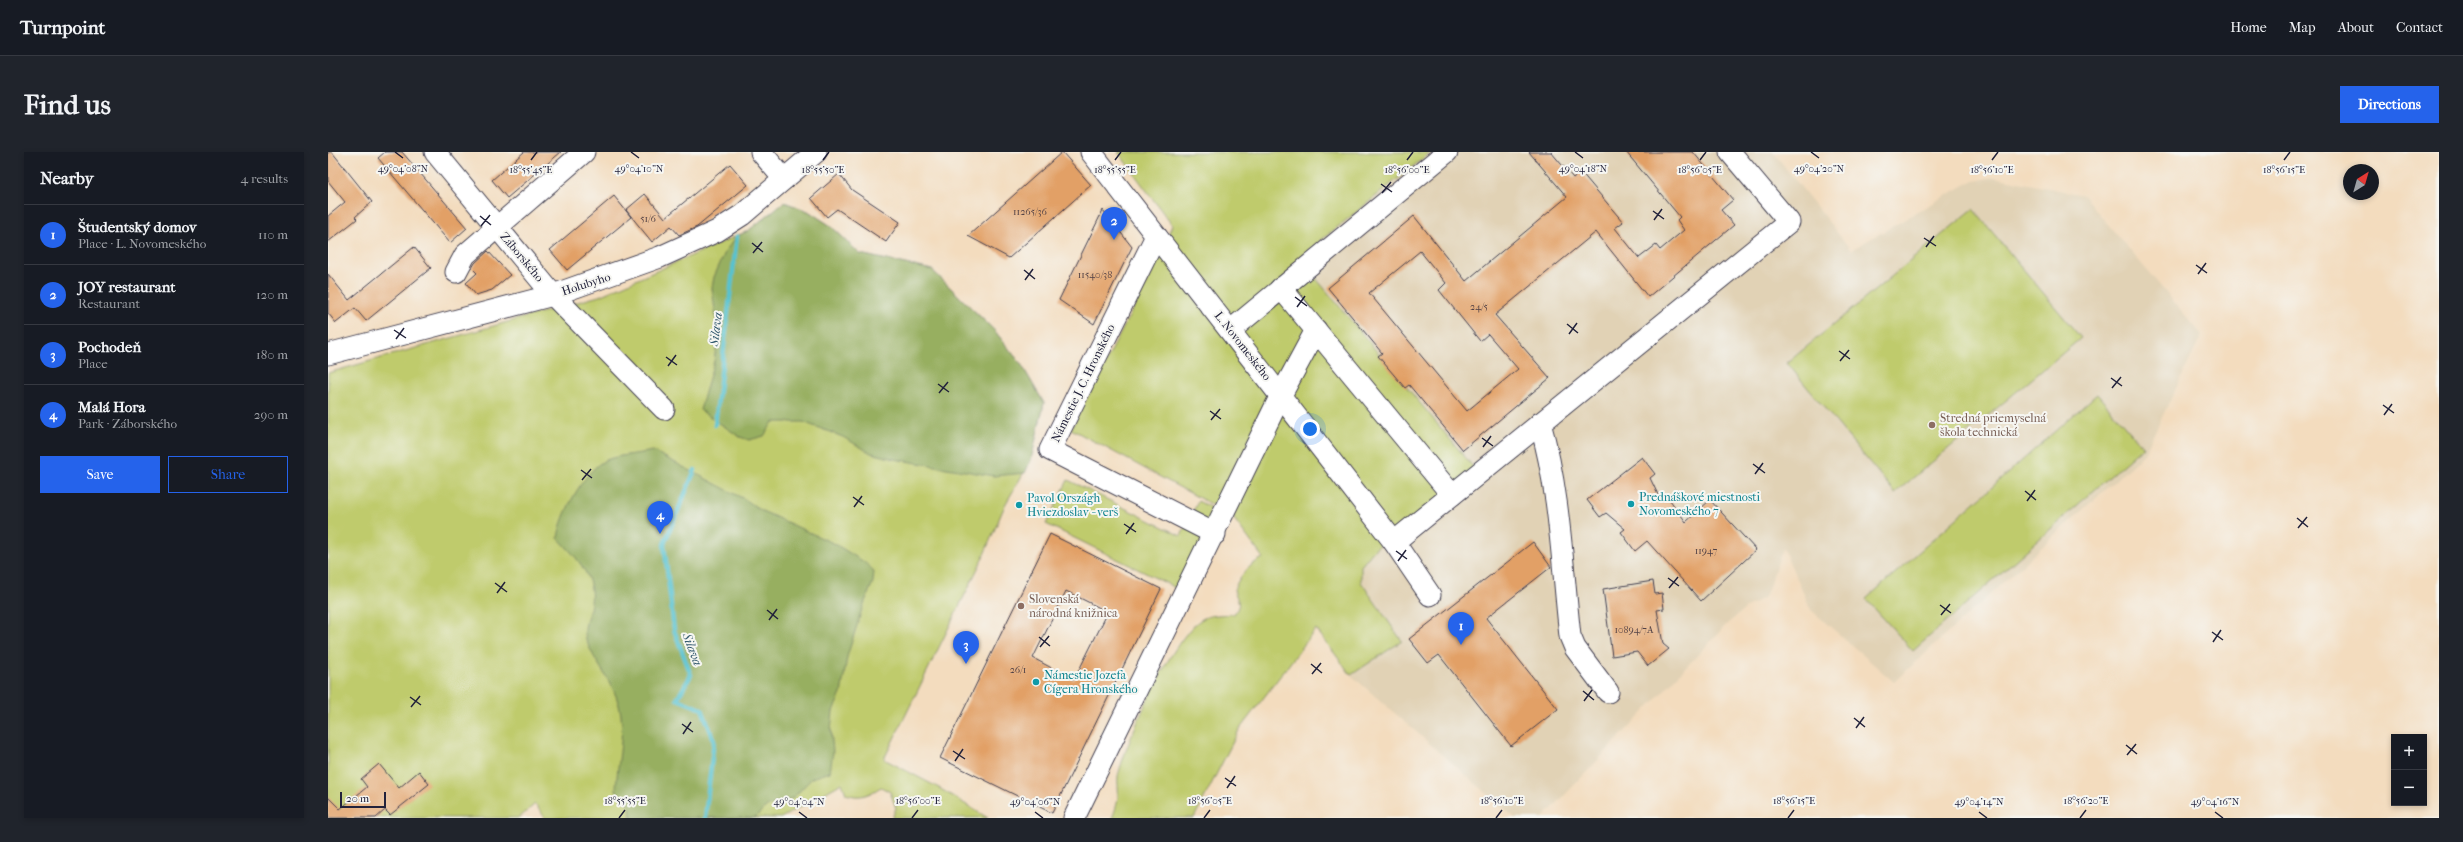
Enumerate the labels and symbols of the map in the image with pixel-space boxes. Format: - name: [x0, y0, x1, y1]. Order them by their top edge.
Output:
- text: 49°04'08"N: [378, 163, 429, 175]
- text: 49°04'10"N: [615, 163, 664, 175]
- text: 49°04'18"N: [1559, 163, 1608, 175]
- text: 49°04'20"N: [1794, 163, 1845, 175]
- text: 18°55'45"E: [510, 164, 552, 176]
- text: 18°55'50"E: [802, 164, 844, 176]
- text: 18°55'55"E: [1094, 164, 1136, 176]
- text: 18°56'00"E: [1384, 164, 1430, 176]
- text: 18°56'05"E: [1678, 164, 1722, 176]
- text: 18°56'10"E: [1970, 164, 2014, 176]
- text: 18°56'15"E: [2263, 164, 2305, 176]
- north arrow: [2343, 164, 2379, 200]
- house number: 11265/36: [1013, 206, 1048, 218]
- pin: 2: [1101, 207, 1127, 240]
- house number: 51/6: [640, 213, 656, 225]
- street label: Záborského: [497, 229, 547, 285]
- house number: 11540/38: [1078, 269, 1112, 281]
- street label: Holubyho: [560, 270, 612, 298]
- house number: 24/5: [1470, 301, 1488, 313]
- street label: L. Novomeského: [1212, 309, 1274, 383]
- water label: Silava: [706, 311, 725, 348]
- street label: Námestie J. C. Hronského: [1048, 322, 1118, 444]
- place label: Stredná priemyselná škola technická: [1940, 411, 2047, 439]
- your location: [1300, 419, 1320, 439]
- marker: Stredná priemyselná škola technická: [1927, 420, 1937, 430]
- place label: Prednáškové miestnosti Novomeského 7: [1639, 490, 1761, 518]
- place label: Pavol Országh Hviezdoslav - verš: [1027, 491, 1119, 519]
- marker: Prednáškové miestnosti Novomeského 7: [1626, 499, 1636, 509]
- marker: Pavol Országh Hviezdoslav - verš: [1014, 500, 1024, 510]
- pin: 4: [647, 501, 673, 534]
- house number: 11947: [1695, 545, 1718, 557]
- place label: Slovenská národná knižnica: [1029, 592, 1118, 620]
- marker: Slovenská národná knižnica: [1016, 601, 1026, 611]
- pin: 1: [1448, 612, 1474, 645]
- house number: 10894/7A: [1615, 624, 1654, 636]
- water label: Silava: [679, 630, 706, 668]
- pin: 3: [953, 631, 979, 664]
- house number: 26/1: [1010, 664, 1026, 676]
- place label: Námestie Jozefa Cígera Hronského: [1044, 668, 1138, 696]
- marker: Námestie Jozefa Cígera Hronského: [1031, 677, 1041, 687]
- scale bar: [340, 790, 386, 809]
- text: 18°55'55"E: [604, 795, 646, 807]
- text: 18°56'00"E: [895, 795, 941, 807]
- text: 18°56'05"E: [1188, 795, 1232, 807]
- text: 18°56'10"E: [1480, 795, 1524, 807]
- text: 18°56'15"E: [1773, 795, 1815, 807]
- text: 18°56'20"E: [2064, 795, 2108, 807]
- text: 49°04'04"N: [773, 796, 825, 808]
- text: 49°04'06"N: [1010, 796, 1061, 808]
- text: 49°04'14"N: [1954, 796, 2004, 808]
- text: 49°04'16"N: [2191, 796, 2240, 808]

